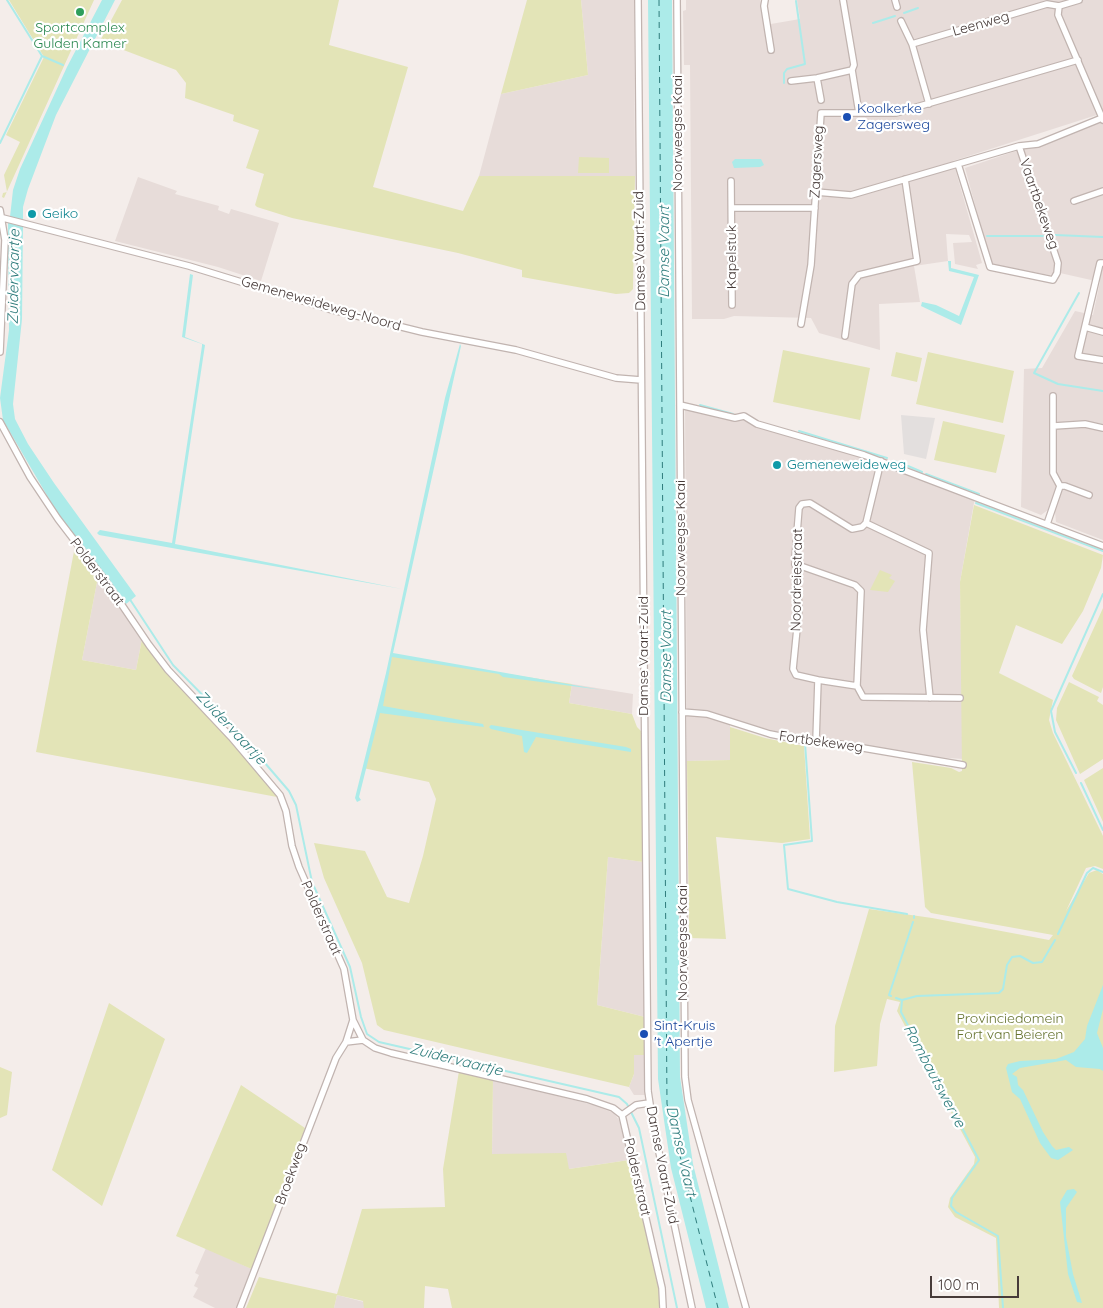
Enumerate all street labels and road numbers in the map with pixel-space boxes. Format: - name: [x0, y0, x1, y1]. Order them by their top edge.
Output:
- street label: Leenweg: [951, 8, 1011, 40]
- street label: Noorweegse Kaai: [670, 75, 686, 191]
- street label: Zagersweg: [807, 125, 827, 199]
- street label: Vaartbekeweg: [1016, 156, 1062, 252]
- street label: Damse Vaart-Zuid: [631, 191, 649, 311]
- street label: Kapelstuk: [724, 225, 740, 289]
- street label: Gemeneweideweg-Noord: [239, 273, 403, 335]
- street label: Noorweegse Kaai: [673, 480, 689, 596]
- street label: Noordreiestraat: [788, 528, 806, 632]
- street label: Polderstraat: [66, 535, 128, 609]
- street label: Damse Vaart-Zuid: [636, 596, 652, 716]
- street label: Fortbekeweg: [778, 728, 864, 756]
- street label: Polderstraat: [297, 878, 345, 958]
- street label: Noorweegse Kaai: [675, 885, 691, 1001]
- street label: Damse Vaart-Zuid: [642, 1105, 682, 1225]
- street label: Polderstraat: [620, 1136, 654, 1218]
- street label: Broekweg: [272, 1141, 310, 1207]

